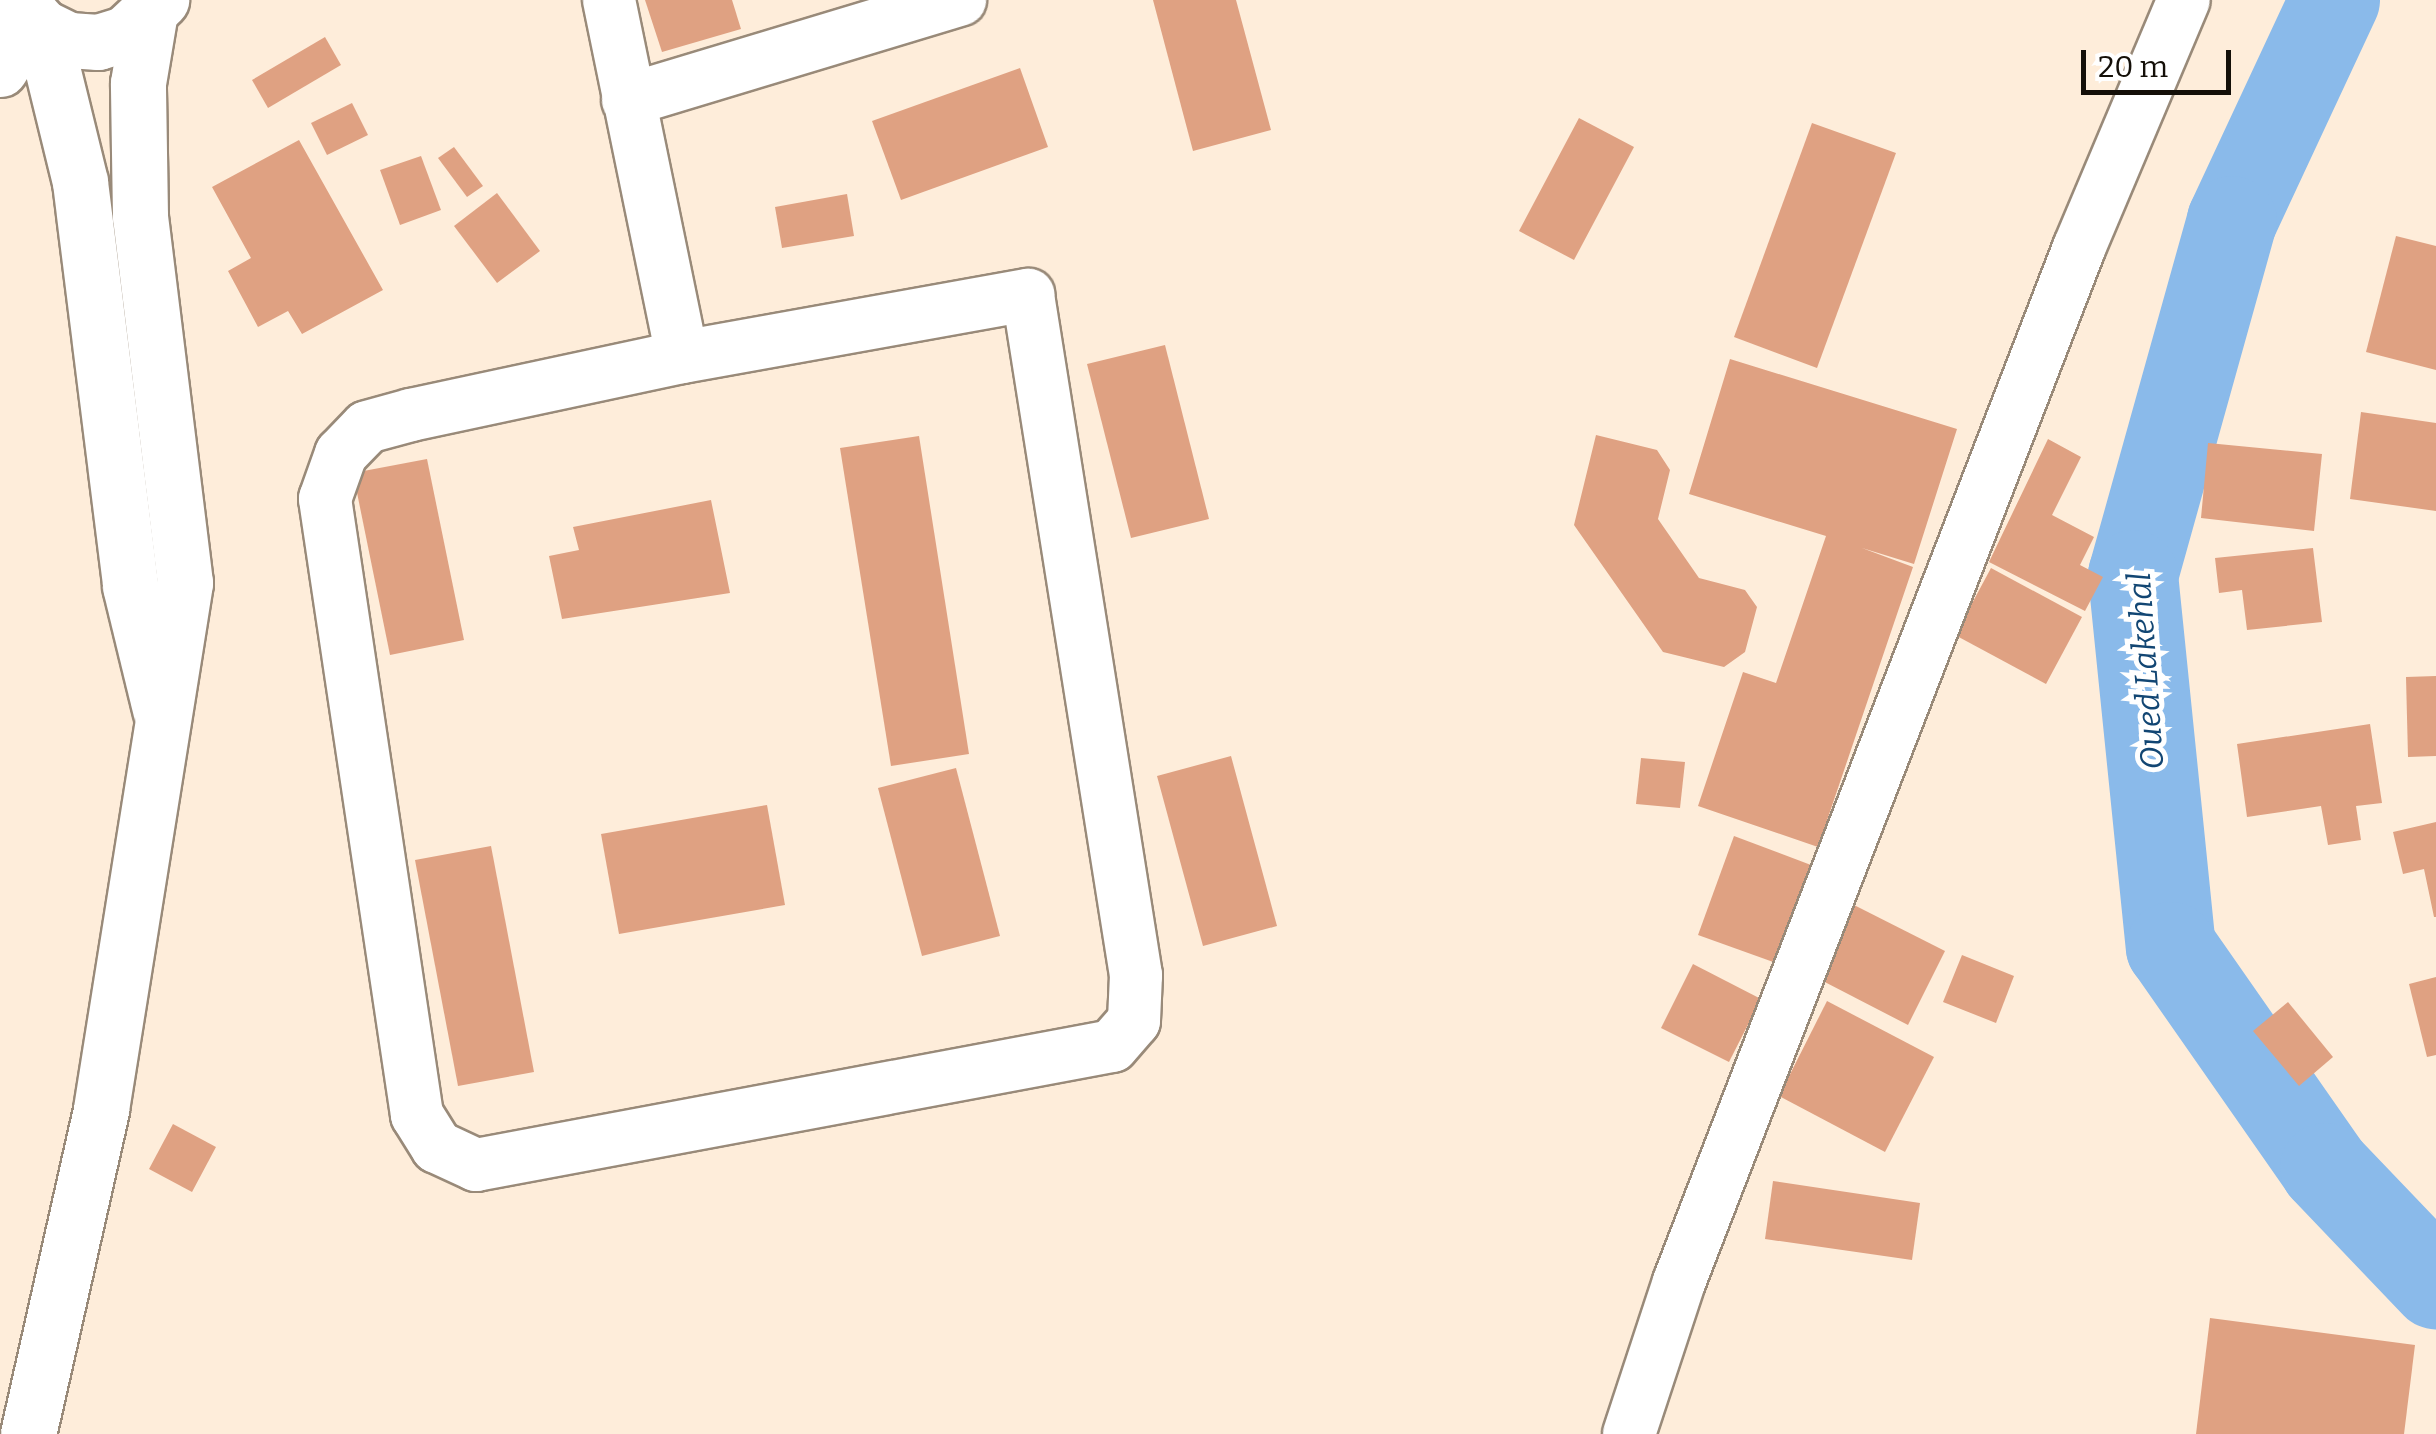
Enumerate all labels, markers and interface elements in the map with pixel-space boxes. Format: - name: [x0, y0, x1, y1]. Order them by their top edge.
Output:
- scale bar: [2086, 30, 2236, 92]
- text: 20 m: [2098, 49, 2168, 85]
- water label: Oued Lakehal: [2120, 571, 2172, 771]

